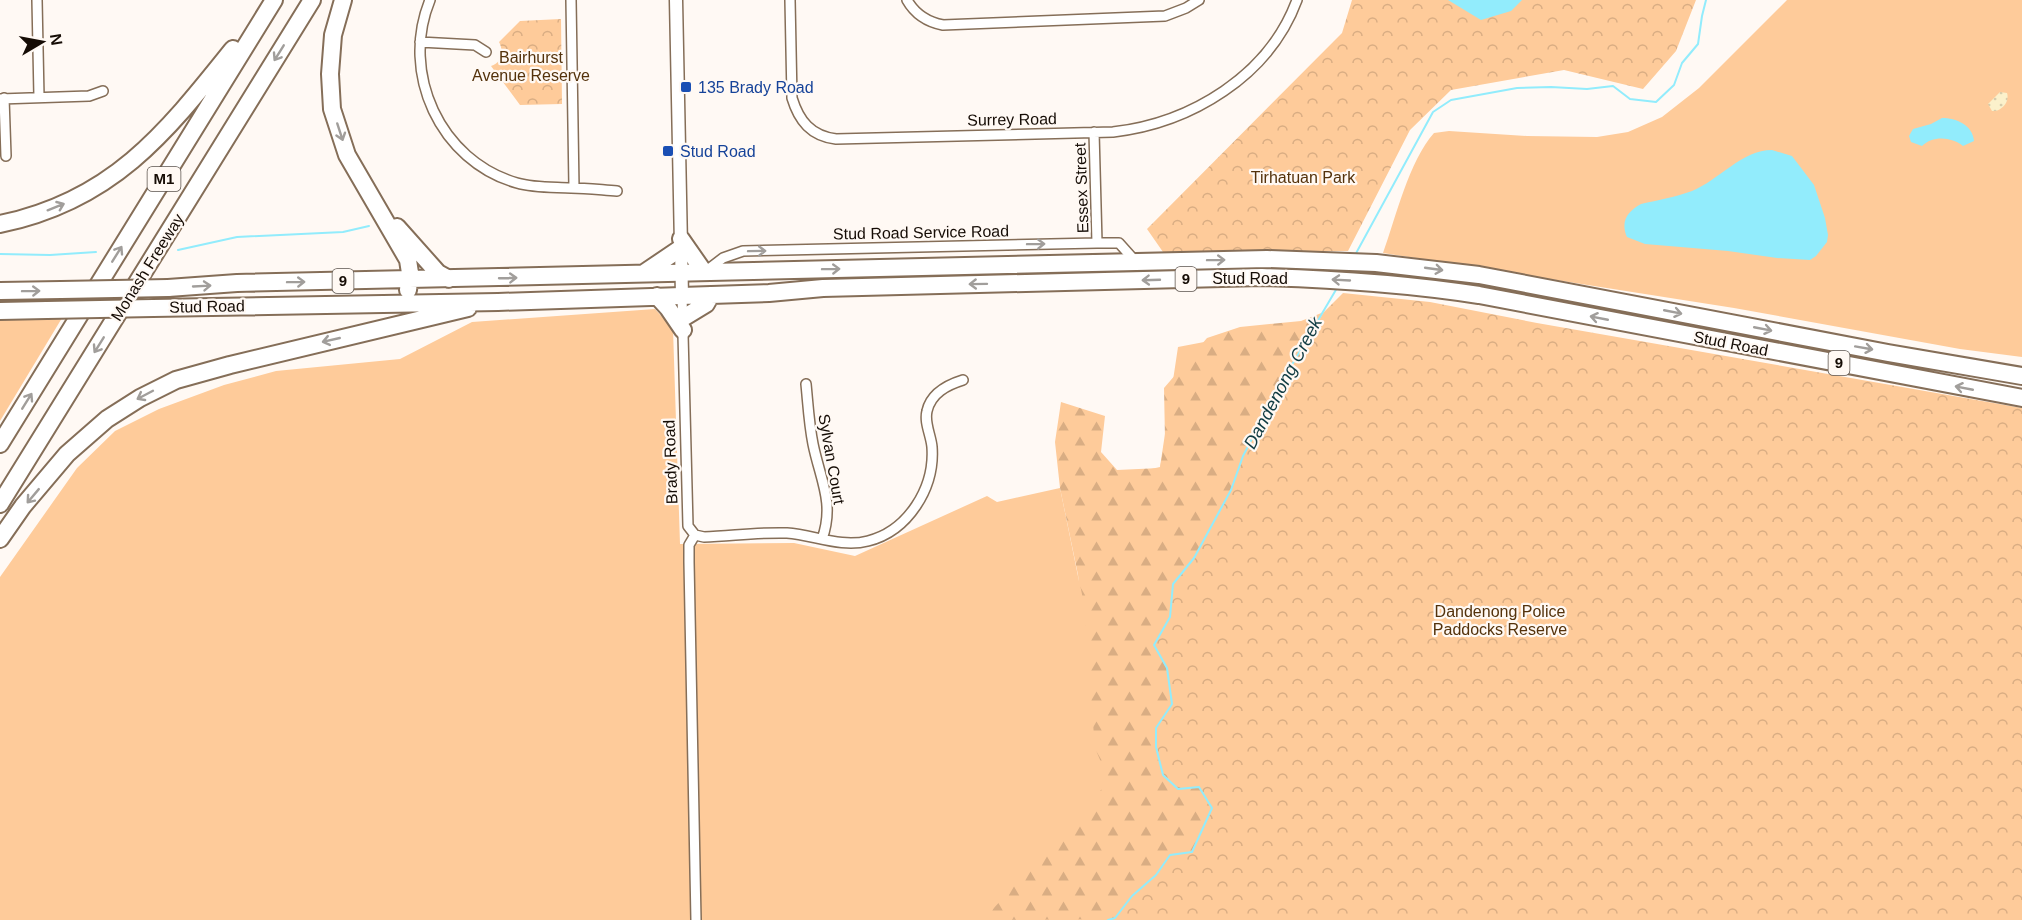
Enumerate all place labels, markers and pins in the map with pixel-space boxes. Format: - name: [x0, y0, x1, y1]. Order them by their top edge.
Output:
- place label: 135 Brady Road: [698, 79, 814, 96]
- marker: 135 Brady Road: [679, 80, 693, 94]
- place label: Stud Road: [680, 143, 756, 160]
- marker: Stud Road: [661, 144, 675, 158]

